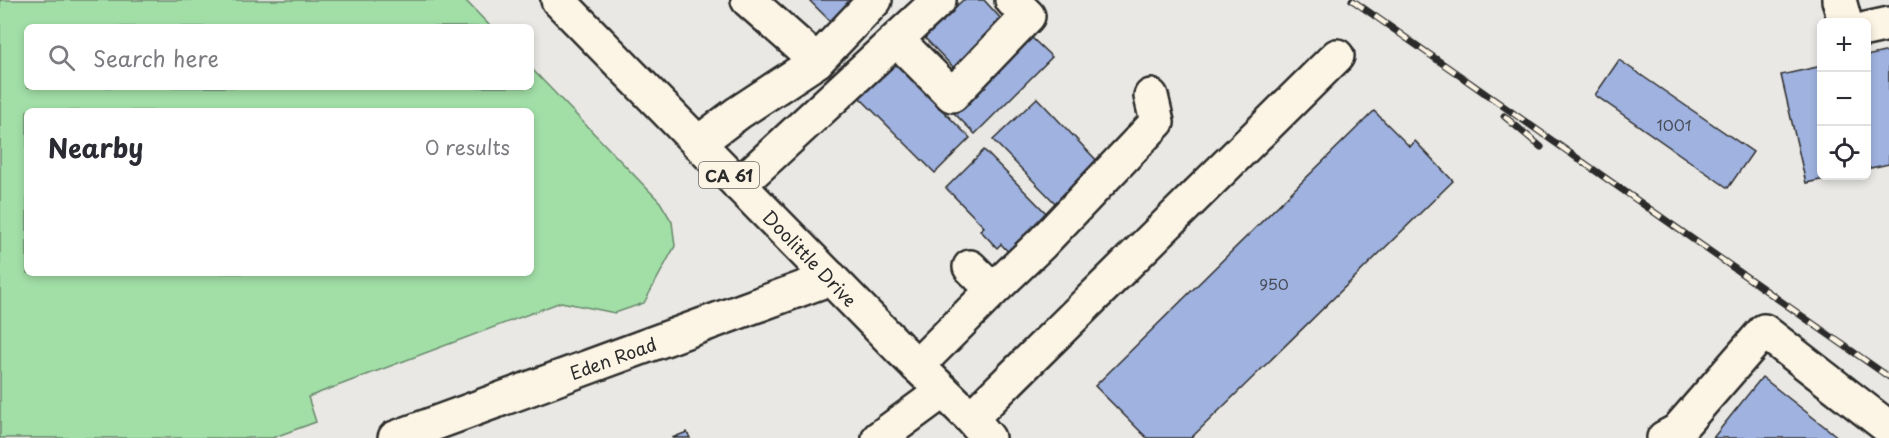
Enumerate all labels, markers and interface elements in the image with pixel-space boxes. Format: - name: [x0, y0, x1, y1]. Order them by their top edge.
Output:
- map controls: [1817, 18, 1871, 180]
- button: +: [1817, 18, 1871, 72]
- search box: [24, 24, 534, 90]
- icon: search: [45, 41, 78, 74]
- text: Search here: [93, 41, 219, 74]
- button: −: [1817, 72, 1871, 126]
- house number: 1001: [1657, 113, 1691, 136]
- button: locate: [1817, 126, 1871, 180]
- text: Nearby: [48, 128, 143, 167]
- text: 0 results: [425, 132, 510, 162]
- road number: CA 61: [699, 162, 759, 188]
- street label: Doolittle Drive: [757, 204, 863, 313]
- house number: 950: [1259, 272, 1289, 295]
- street label: Eden Road: [566, 330, 660, 386]

